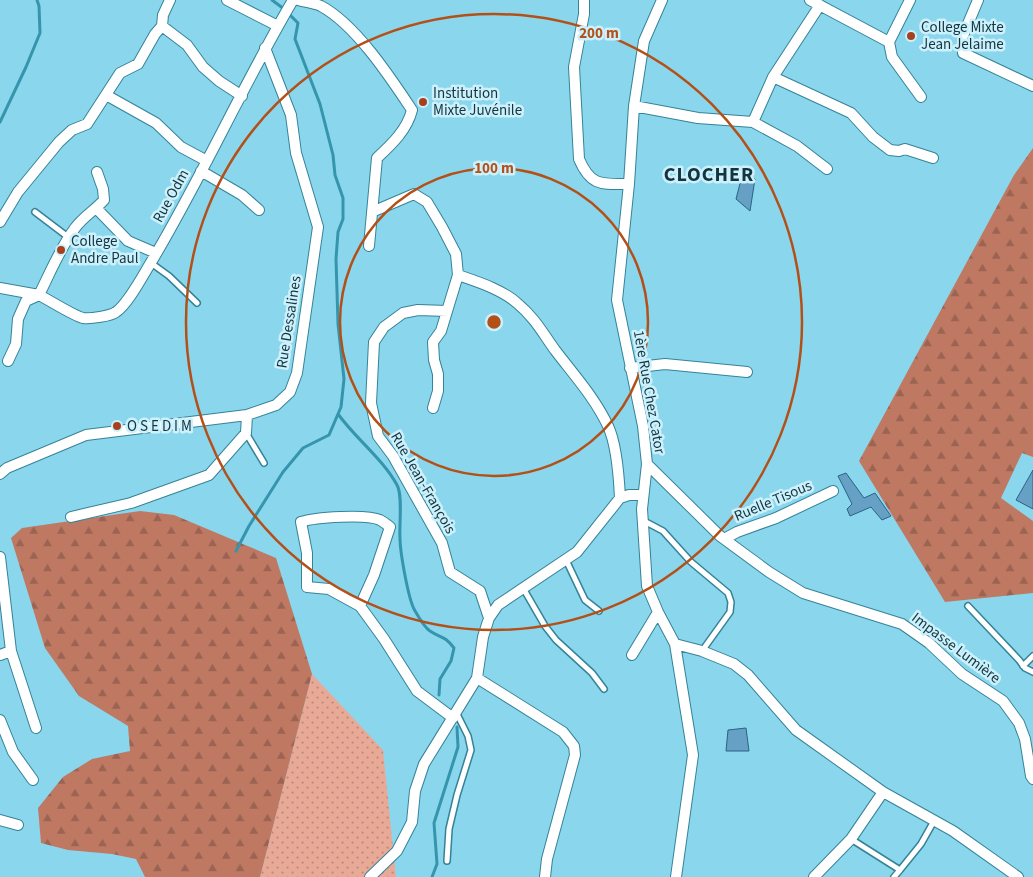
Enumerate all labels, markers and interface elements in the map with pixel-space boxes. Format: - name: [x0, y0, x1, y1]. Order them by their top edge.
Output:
- place label: College Mixte Jean Jelaime: [921, 17, 1004, 55]
- text: 200 m: [579, 23, 619, 44]
- marker: College Mixte Jean Jelaime: [905, 30, 917, 42]
- place label: Institution Mixte Juvénile: [433, 83, 522, 121]
- marker: Institution Mixte Juvénile: [417, 96, 429, 108]
- text: 100 m: [474, 158, 514, 179]
- district label: CLOCHER: [664, 161, 754, 189]
- street label: Rue Odm: [148, 166, 194, 226]
- place label: College Andre Paul: [71, 231, 139, 269]
- marker: College Andre Paul: [55, 244, 67, 256]
- street label: Rue Dessalines: [271, 274, 307, 370]
- centre of rings: [485, 313, 503, 331]
- street label: 1ère Rue Chez Cator: [628, 329, 670, 456]
- place label: O S E D I M: [127, 416, 192, 437]
- marker: O S E D I M: [111, 420, 123, 432]
- street label: Rue Jean-François: [385, 428, 461, 538]
- street label: Ruelle Tisous: [731, 475, 815, 527]
- street label: Impasse Lumière: [907, 608, 1005, 688]

